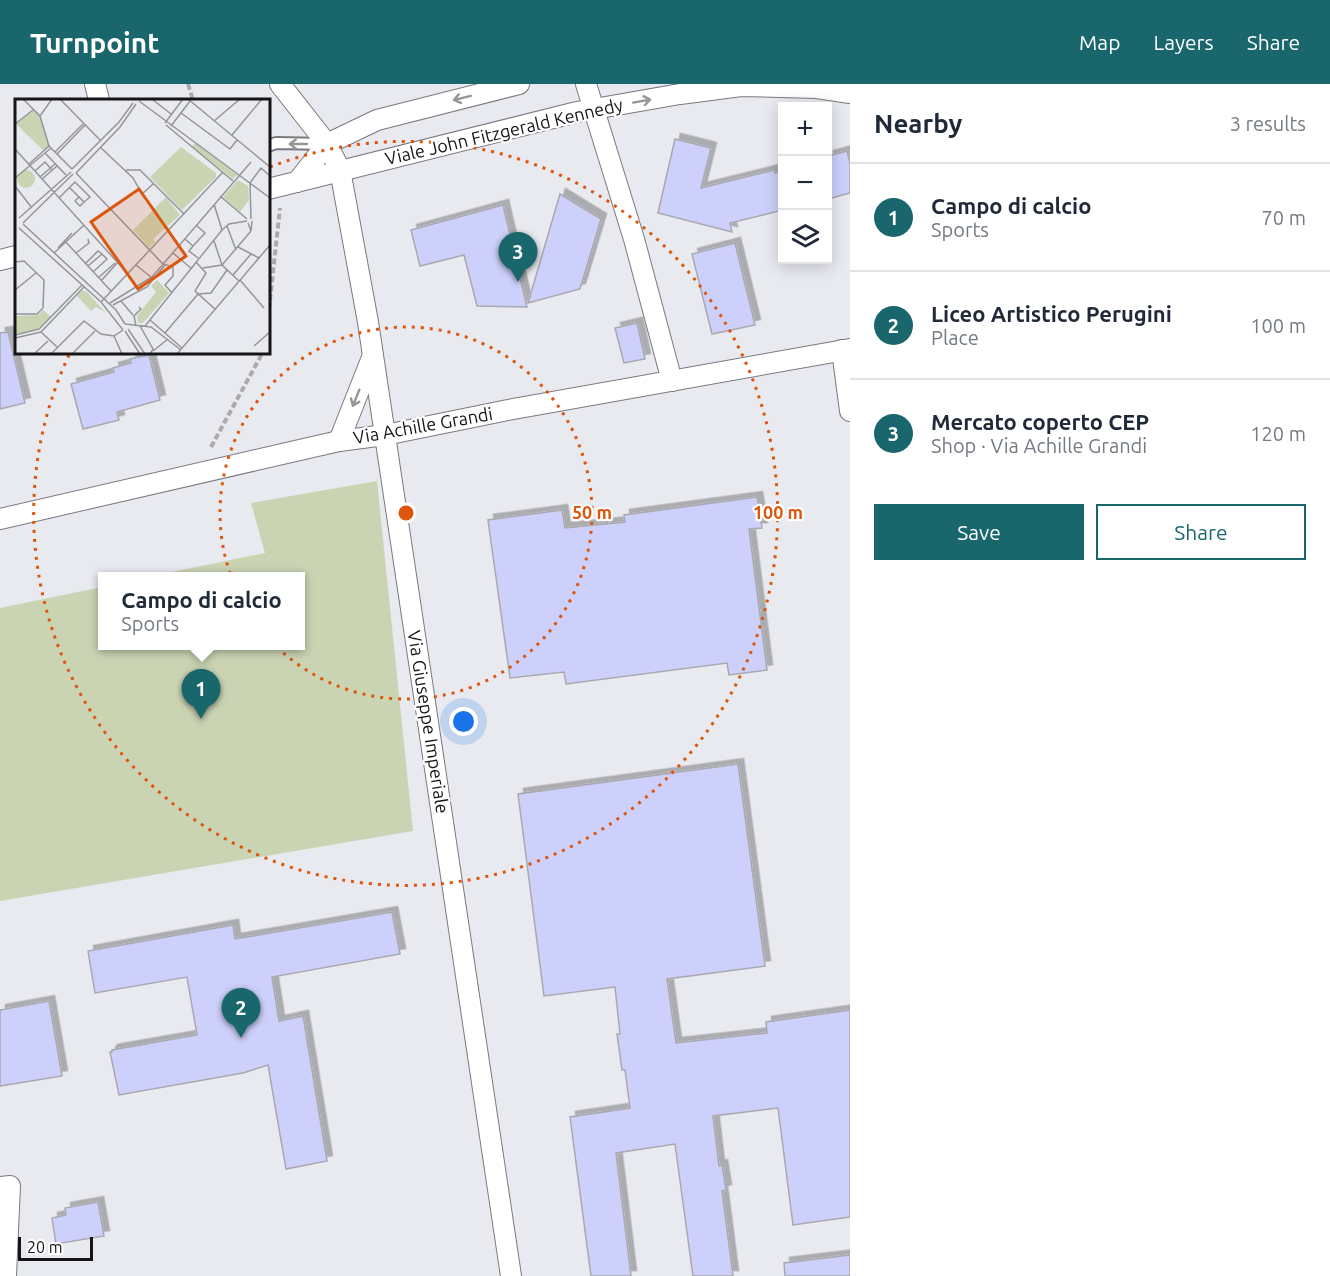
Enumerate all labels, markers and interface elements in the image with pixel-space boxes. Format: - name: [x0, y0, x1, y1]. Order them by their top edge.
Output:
- text: Turnpoint: [30, 27, 159, 58]
- text: Map: [1079, 30, 1120, 54]
- text: Layers: [1153, 30, 1214, 54]
- text: Share: [1247, 30, 1300, 54]
- one-way arrow: [453, 93, 472, 105]
- street label: Viale John Fitzgerald Kennedy: [383, 94, 625, 168]
- one-way arrow: [632, 95, 652, 106]
- inset map: [15, 99, 270, 354]
- map controls: [778, 102, 832, 264]
- button: +: [778, 102, 832, 156]
- text: Nearby: [874, 109, 962, 138]
- text: 3 results: [1230, 112, 1306, 135]
- one-way arrow: [288, 138, 308, 150]
- button: −: [778, 156, 832, 210]
- text: Campo di calcio: [931, 193, 1091, 218]
- text: 1: [888, 206, 899, 229]
- text: 70 m: [1262, 206, 1306, 229]
- button: layers: [778, 210, 832, 264]
- text: Sports: [931, 218, 989, 241]
- pin: 3: [498, 232, 538, 282]
- text: Liceo Artistico Perugini: [931, 301, 1172, 326]
- text: 2: [888, 314, 899, 337]
- text: 100 m: [1250, 314, 1306, 337]
- text: Place: [931, 326, 979, 349]
- one-way arrow: [349, 388, 360, 407]
- street label: Via Achille Grandi: [352, 403, 494, 447]
- text: Mercato coperto CEP: [931, 409, 1149, 434]
- text: 3: [888, 422, 899, 445]
- text: 120 m: [1250, 422, 1306, 445]
- text: Shop · Via Achille Grandi: [931, 434, 1147, 457]
- text: 50 m: [572, 502, 612, 522]
- text: 100 m: [753, 502, 803, 522]
- centre of rings: [396, 503, 416, 523]
- button: Save: [874, 504, 1084, 560]
- button: Share: [1096, 504, 1306, 560]
- popup: [98, 572, 305, 650]
- text: Campo di calcio: [121, 587, 282, 612]
- text: Sports: [121, 612, 179, 635]
- street label: Via Giuseppe Imperiale: [405, 629, 453, 815]
- pin: 1: [182, 670, 220, 719]
- your location: [449, 707, 478, 736]
- pin: 2: [222, 988, 260, 1038]
- scale bar: [18, 1234, 93, 1262]
- text: 20 m: [27, 1238, 63, 1256]

